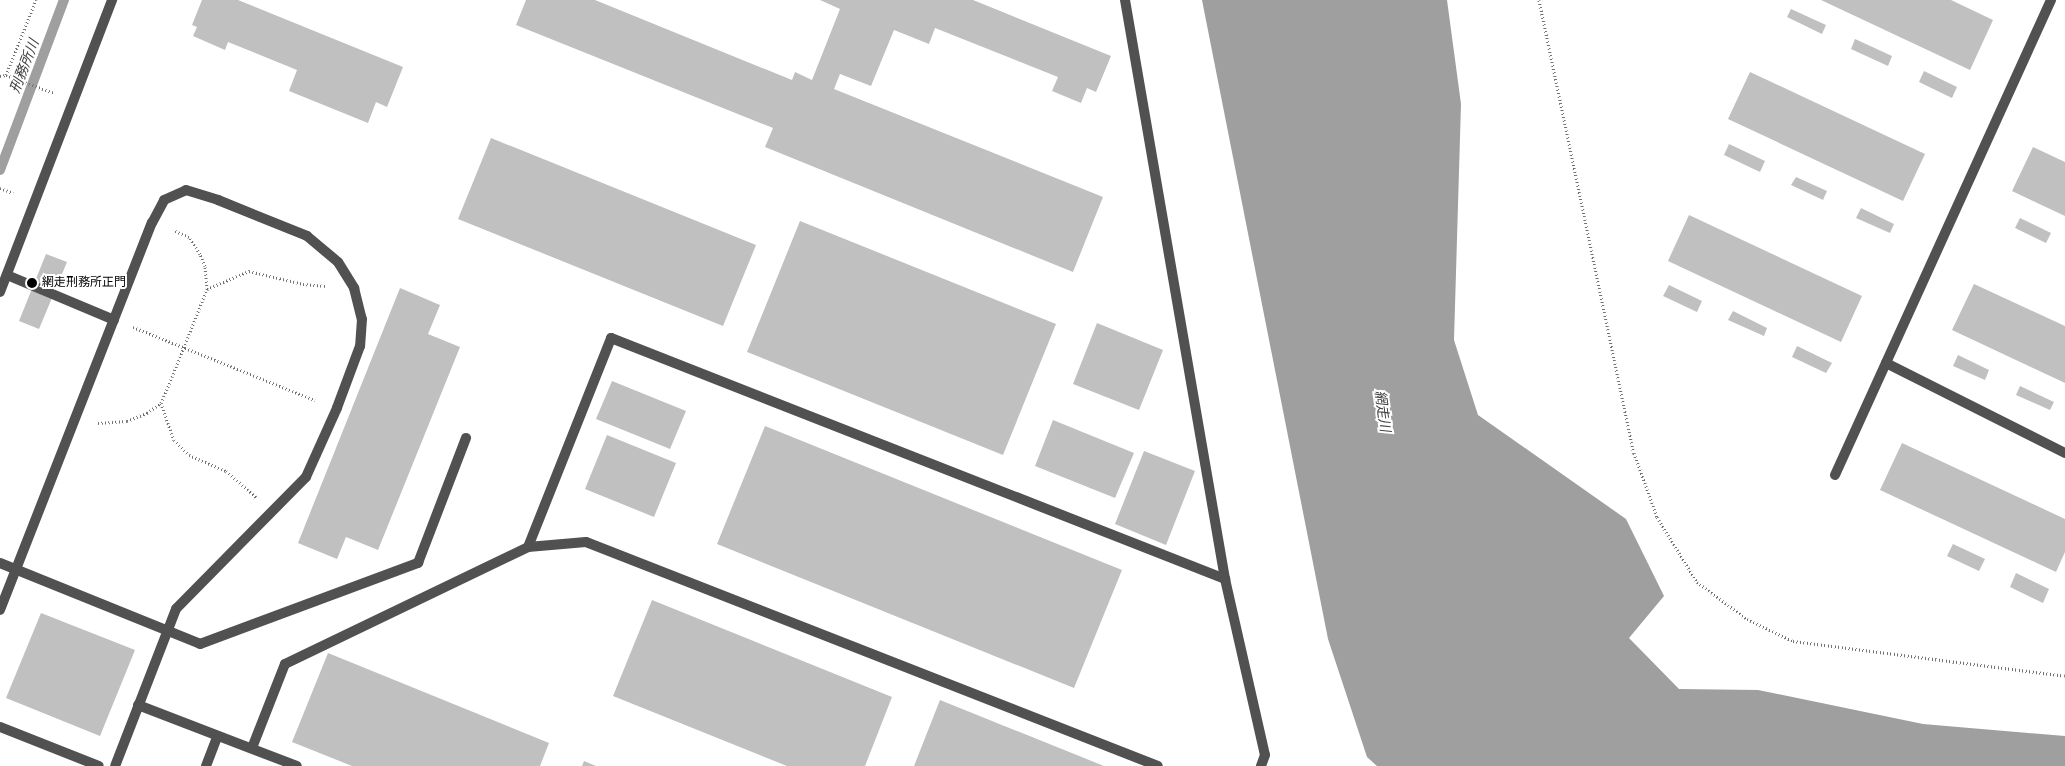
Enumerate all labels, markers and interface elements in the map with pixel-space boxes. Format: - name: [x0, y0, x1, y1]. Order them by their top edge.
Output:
- water label: 刑務所川: [6, 37, 42, 95]
- place label: 網走刑務所正門: [42, 276, 126, 290]
- marker: 網走刑務所正門: [26, 277, 38, 289]
- water label: 網走川: [1372, 389, 1394, 433]

